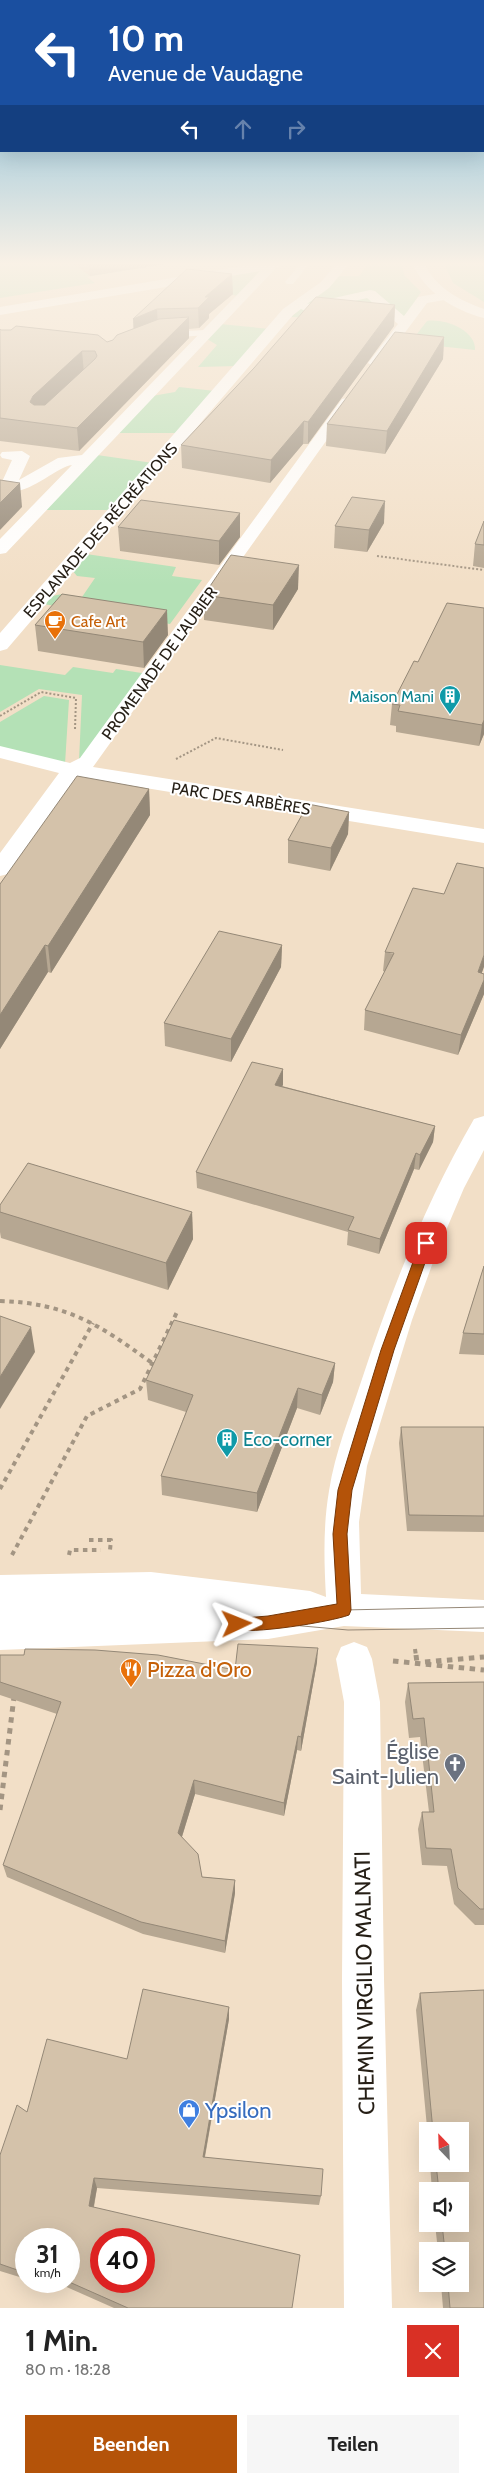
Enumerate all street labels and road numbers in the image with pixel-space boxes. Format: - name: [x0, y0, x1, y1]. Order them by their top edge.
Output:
- street label: ESPLANADE DES RÉCRÉATIONS: [19, 439, 181, 622]
- street label: PROMENADE DE L'AUBIER: [98, 583, 221, 743]
- street label: PARC DES ARBÈRES: [170, 778, 312, 819]
- street label: CHEMIN VIRGILIO MALNATI: [349, 1851, 380, 2115]

